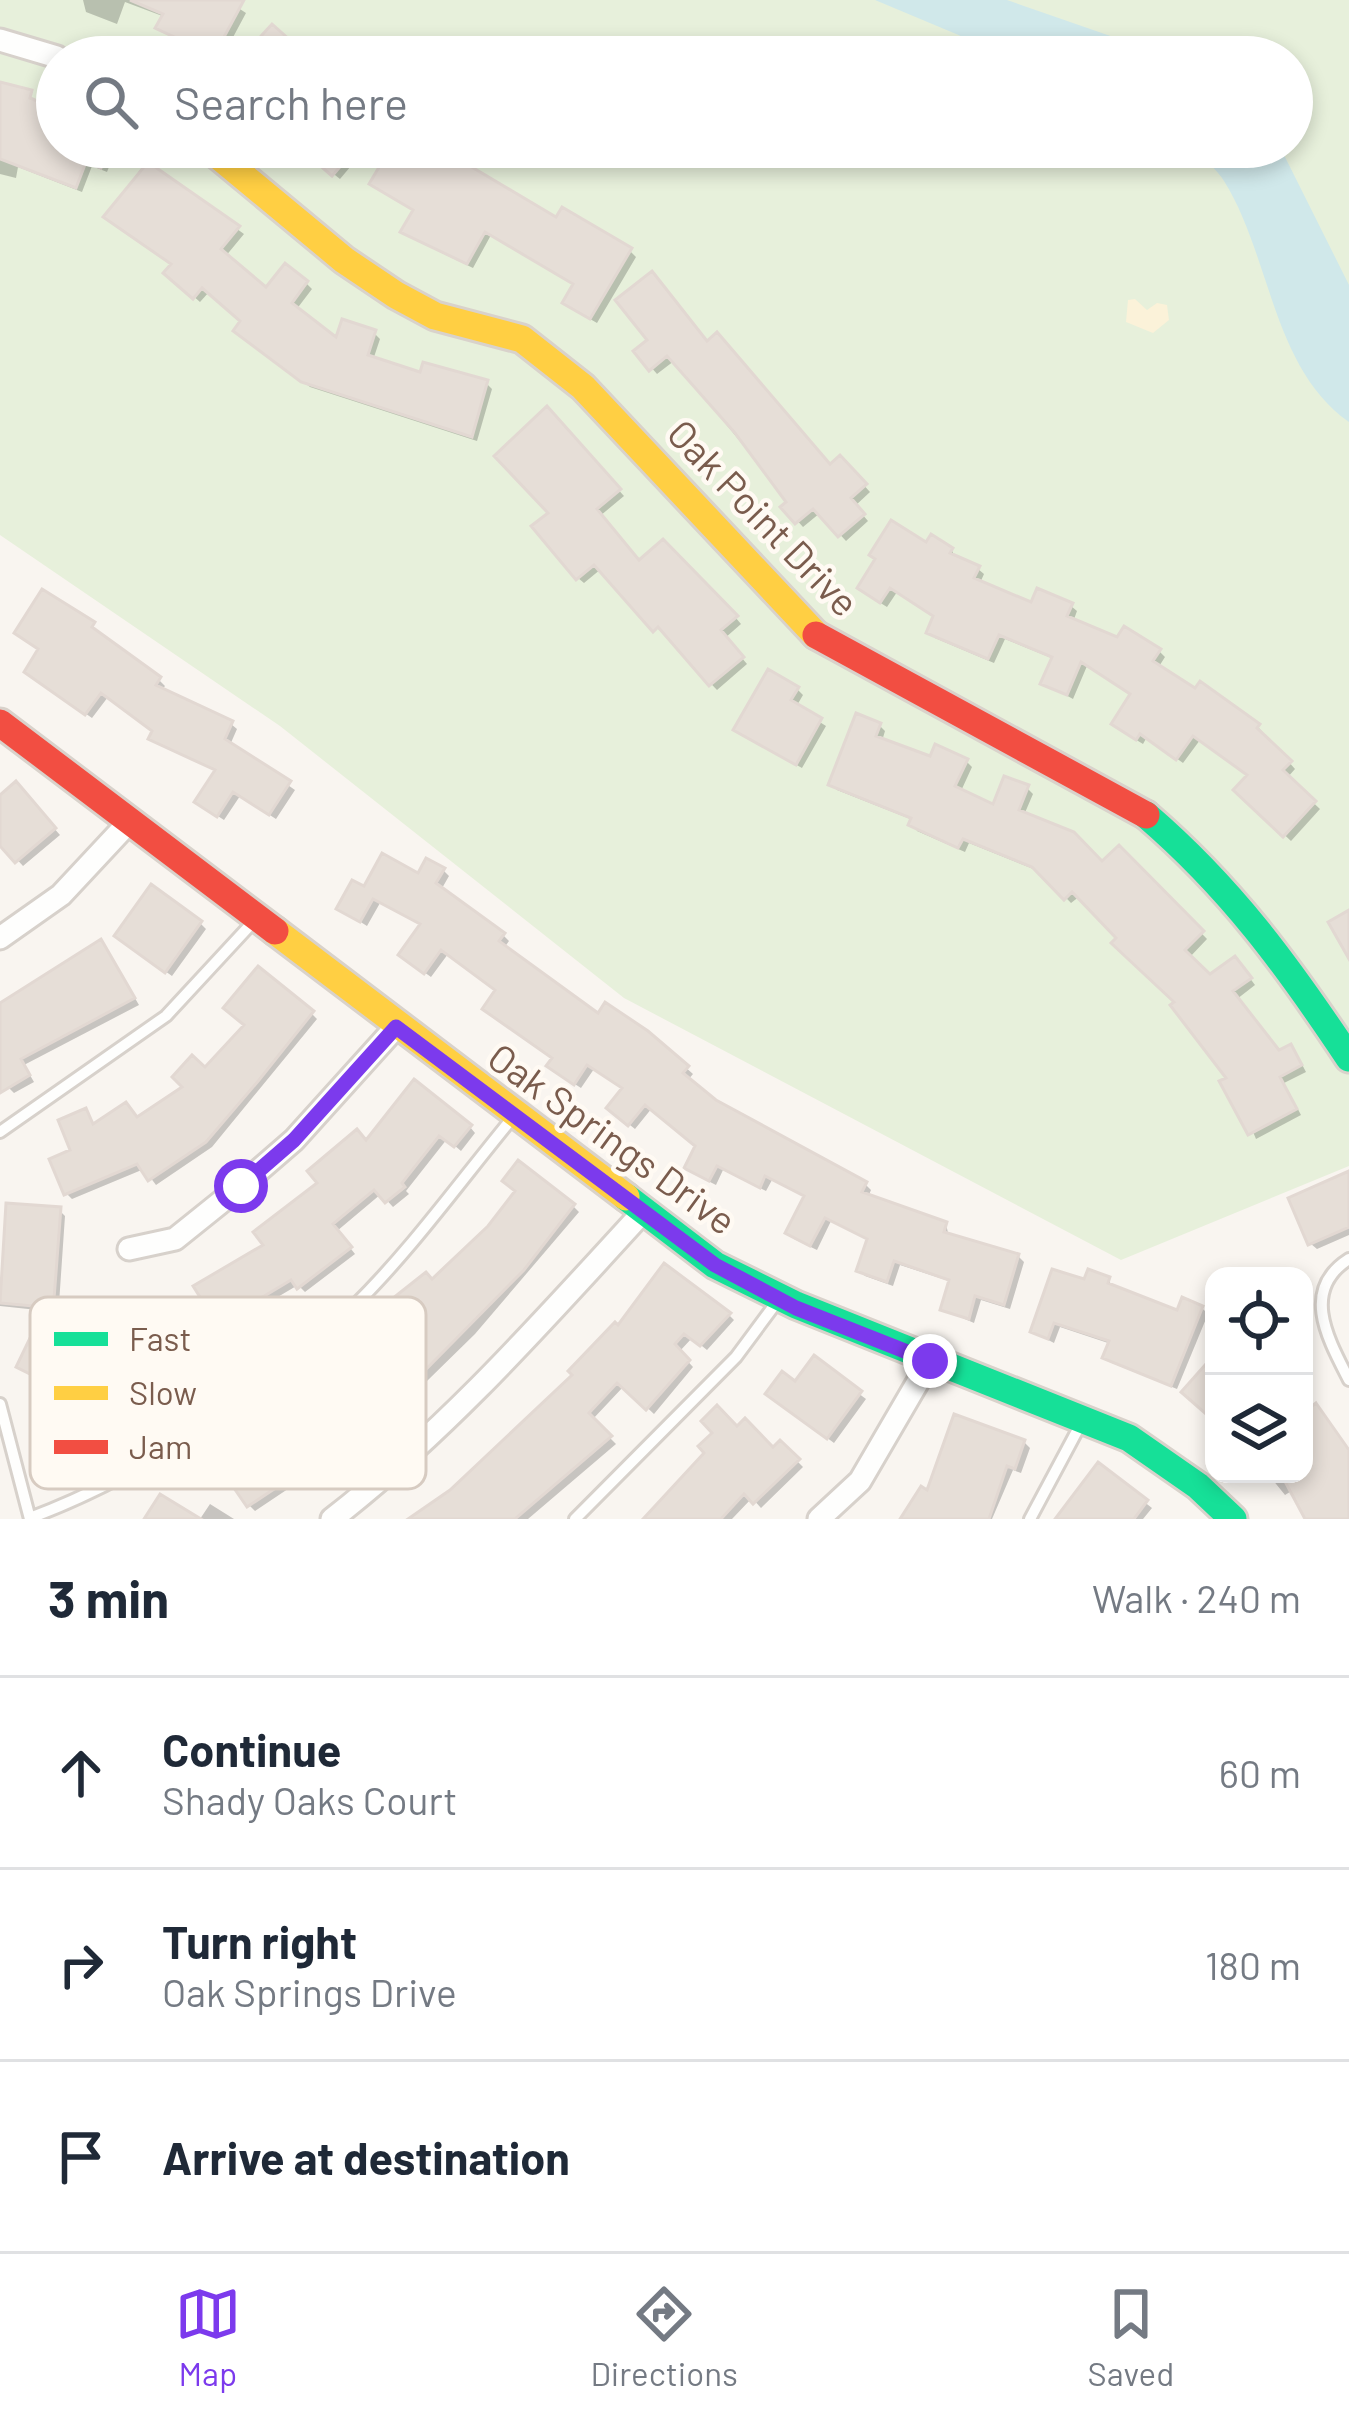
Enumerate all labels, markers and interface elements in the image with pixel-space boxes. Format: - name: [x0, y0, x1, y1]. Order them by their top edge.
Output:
- search box: [36, 36, 1313, 168]
- icon: search: [78, 69, 144, 135]
- text: Search here: [174, 75, 408, 129]
- street label: Oak Point Drive: [659, 409, 869, 625]
- street label: Oak Springs Drive: [480, 1032, 746, 1243]
- route start: [214, 1159, 268, 1213]
- map controls: [1205, 1267, 1313, 1483]
- button: locate: [1205, 1267, 1313, 1375]
- legend: [30, 1297, 426, 1489]
- text: Fast: [129, 1318, 191, 1358]
- route end: [903, 1334, 957, 1388]
- text: Slow: [129, 1372, 197, 1412]
- button: layers: [1205, 1375, 1313, 1483]
- text: Jam: [129, 1426, 192, 1466]
- text: 3 min: [48, 1567, 169, 1628]
- text: Walk · 240 m: [1092, 1574, 1301, 1621]
- text: Continue: [162, 1722, 341, 1776]
- icon: ahead: [48, 1740, 114, 1806]
- text: 60 m: [1219, 1749, 1301, 1796]
- text: Shady Oaks Court: [162, 1776, 457, 1823]
- text: Turn right: [162, 1914, 357, 1968]
- icon: right: [48, 1932, 114, 1998]
- text: 180 m: [1205, 1941, 1301, 1988]
- text: Oak Springs Drive: [162, 1968, 457, 2015]
- icon: arrive: [48, 2124, 114, 2190]
- text: Arrive at destination: [162, 2130, 570, 2184]
- tab: Map: [175, 2281, 241, 2393]
- tab: Directions: [590, 2281, 738, 2393]
- tab: Saved: [1088, 2281, 1174, 2393]

